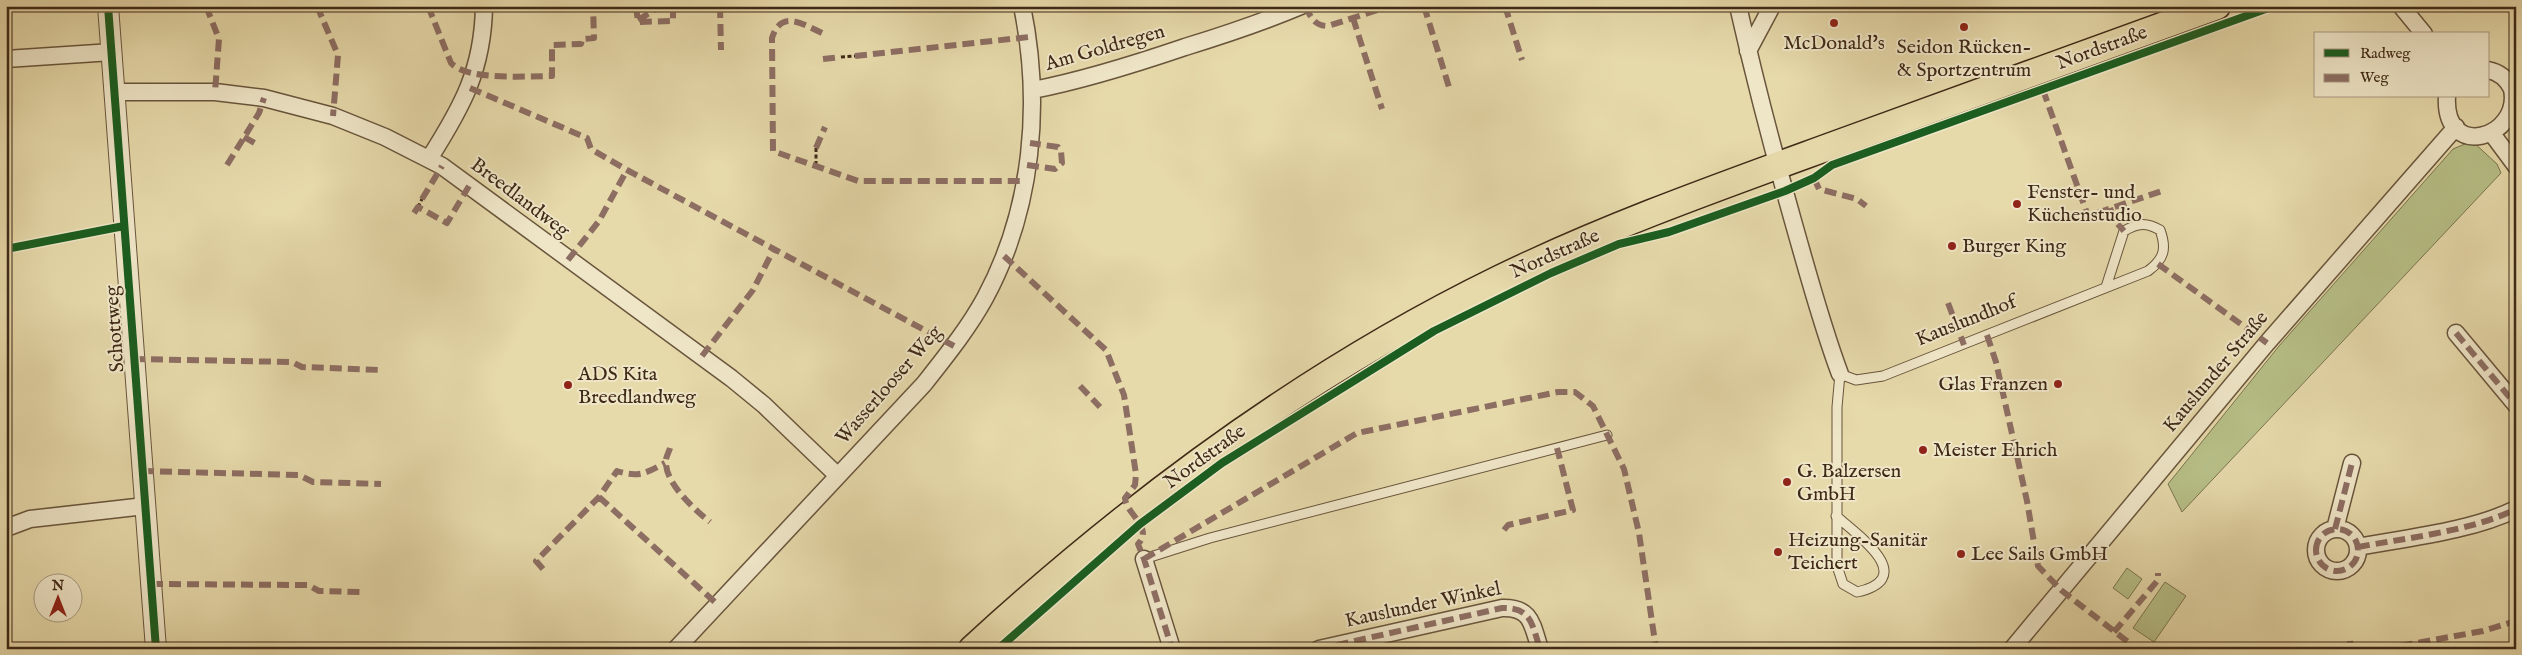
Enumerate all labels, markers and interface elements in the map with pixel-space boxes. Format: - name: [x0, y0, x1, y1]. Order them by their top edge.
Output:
- marker: McDonald's: [1828, 17, 1840, 29]
- street label: Am Goldregen: [1041, 19, 1168, 77]
- street label: Nordstraße: [2053, 20, 2151, 76]
- marker: Seidon Rücken- & Sportzentrum: [1958, 21, 1970, 33]
- place label: McDonald's: [1783, 31, 1885, 56]
- legend: [2314, 32, 2490, 98]
- place label: Seidon Rücken- & Sportzentrum: [1897, 35, 2031, 83]
- text: Radweg: [2360, 44, 2411, 63]
- text: Weg: [2360, 68, 2389, 87]
- street label: Breedlandweg: [465, 153, 576, 244]
- place label: Fenster- und Küchenstudio: [2027, 180, 2142, 228]
- marker: Fenster- und Küchenstudio: [2011, 198, 2023, 210]
- street label: Nordstraße: [1507, 223, 1603, 285]
- place label: Burger King: [1962, 234, 2067, 259]
- marker: Burger King: [1946, 240, 1958, 252]
- street label: Schottweg: [99, 284, 131, 373]
- street label: Kauslundhof: [1912, 288, 2023, 352]
- street label: Kauslunder Straße: [2158, 306, 2274, 438]
- street label: Wasserlooser Weg: [830, 319, 948, 450]
- place label: ADS Kita Breedlandweg: [577, 362, 697, 410]
- place label: Glas Franzen: [1938, 372, 2048, 397]
- marker: Glas Franzen: [2052, 378, 2064, 390]
- marker: ADS Kita Breedlandweg: [562, 379, 574, 391]
- street label: Nordstraße: [1159, 419, 1251, 495]
- place label: Meister Ehrich: [1933, 438, 2058, 463]
- marker: Meister Ehrich: [1917, 444, 1929, 456]
- place label: G. Balzersen GmbH: [1797, 459, 1902, 507]
- marker: G. Balzersen GmbH: [1781, 476, 1793, 488]
- place label: Heizung-Sanitär Teichert: [1788, 528, 1928, 576]
- place label: Lee Sails GmbH: [1971, 542, 2108, 567]
- marker: Heizung-Sanitär Teichert: [1772, 546, 1784, 558]
- marker: Lee Sails GmbH: [1955, 548, 1967, 560]
- north arrow: [32, 572, 82, 622]
- street label: Kauslunder Winkel: [1343, 576, 1504, 634]
- text: N: [51, 577, 64, 595]

